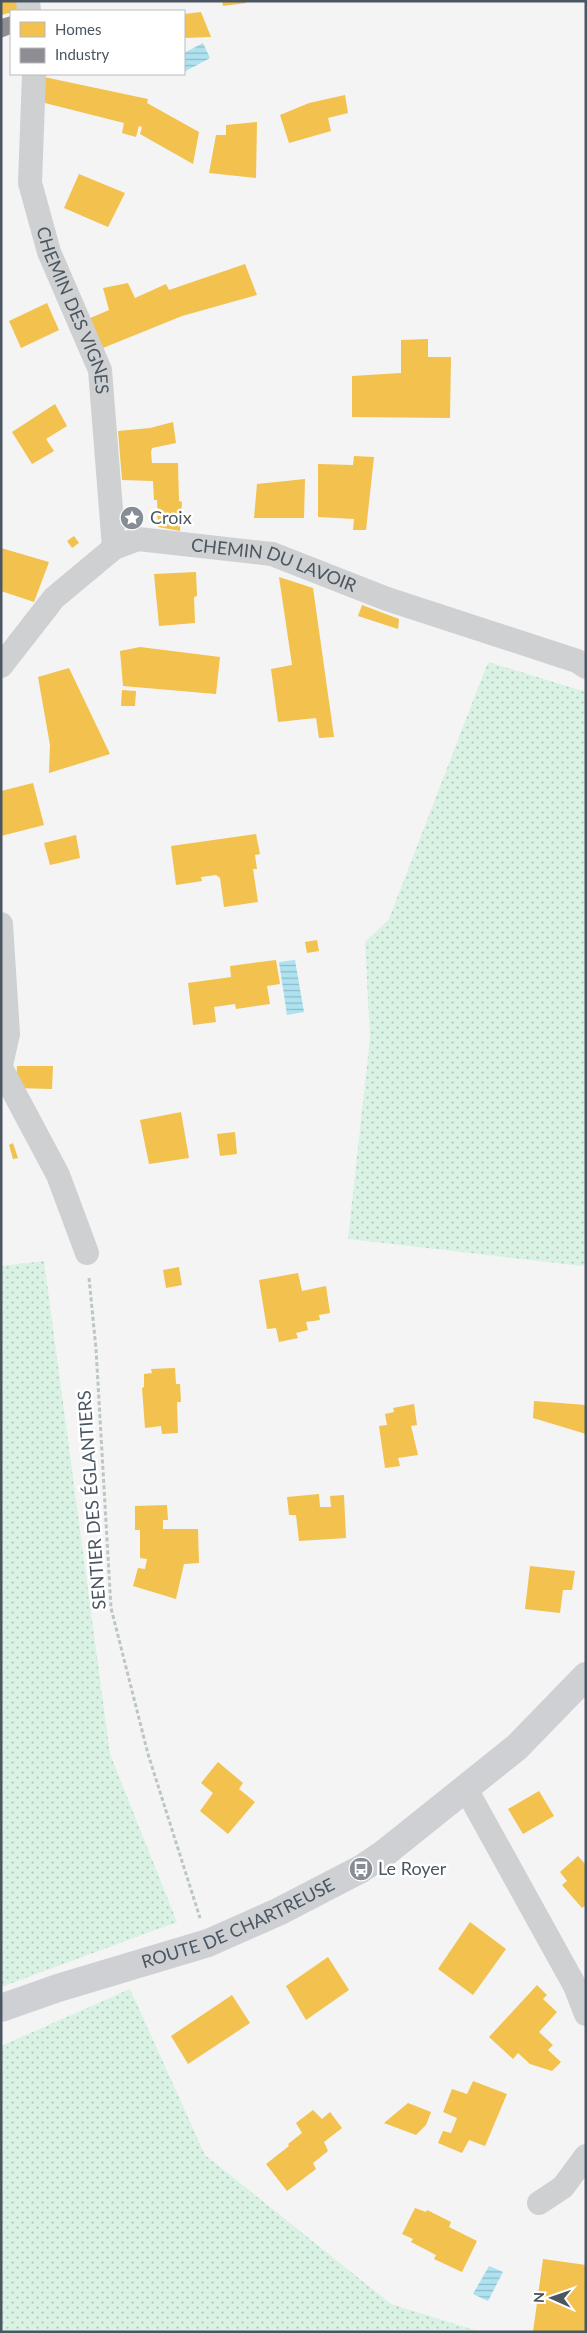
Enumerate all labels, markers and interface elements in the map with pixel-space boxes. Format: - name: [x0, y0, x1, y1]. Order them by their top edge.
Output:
- legend: [10, 10, 185, 75]
- text: Homes: [55, 20, 101, 38]
- text: Industry: [55, 45, 110, 63]
- street label: CHEMIN DES VIGNES: [32, 224, 114, 395]
- place icon: Croix: [119, 505, 145, 531]
- place label: Croix: [150, 506, 192, 528]
- street label: CHEMIN DU LAVOIR: [190, 533, 361, 596]
- street label: SENTIER DES ÉGLANTIERS: [72, 1390, 110, 1610]
- bus stop icon: Le Royer: [348, 1856, 374, 1882]
- place label: Le Royer: [378, 1857, 447, 1879]
- street label: ROUTE DE CHARTREUSE: [139, 1873, 338, 1972]
- north arrow: [527, 2273, 577, 2323]
- text: N: [530, 2292, 547, 2303]

